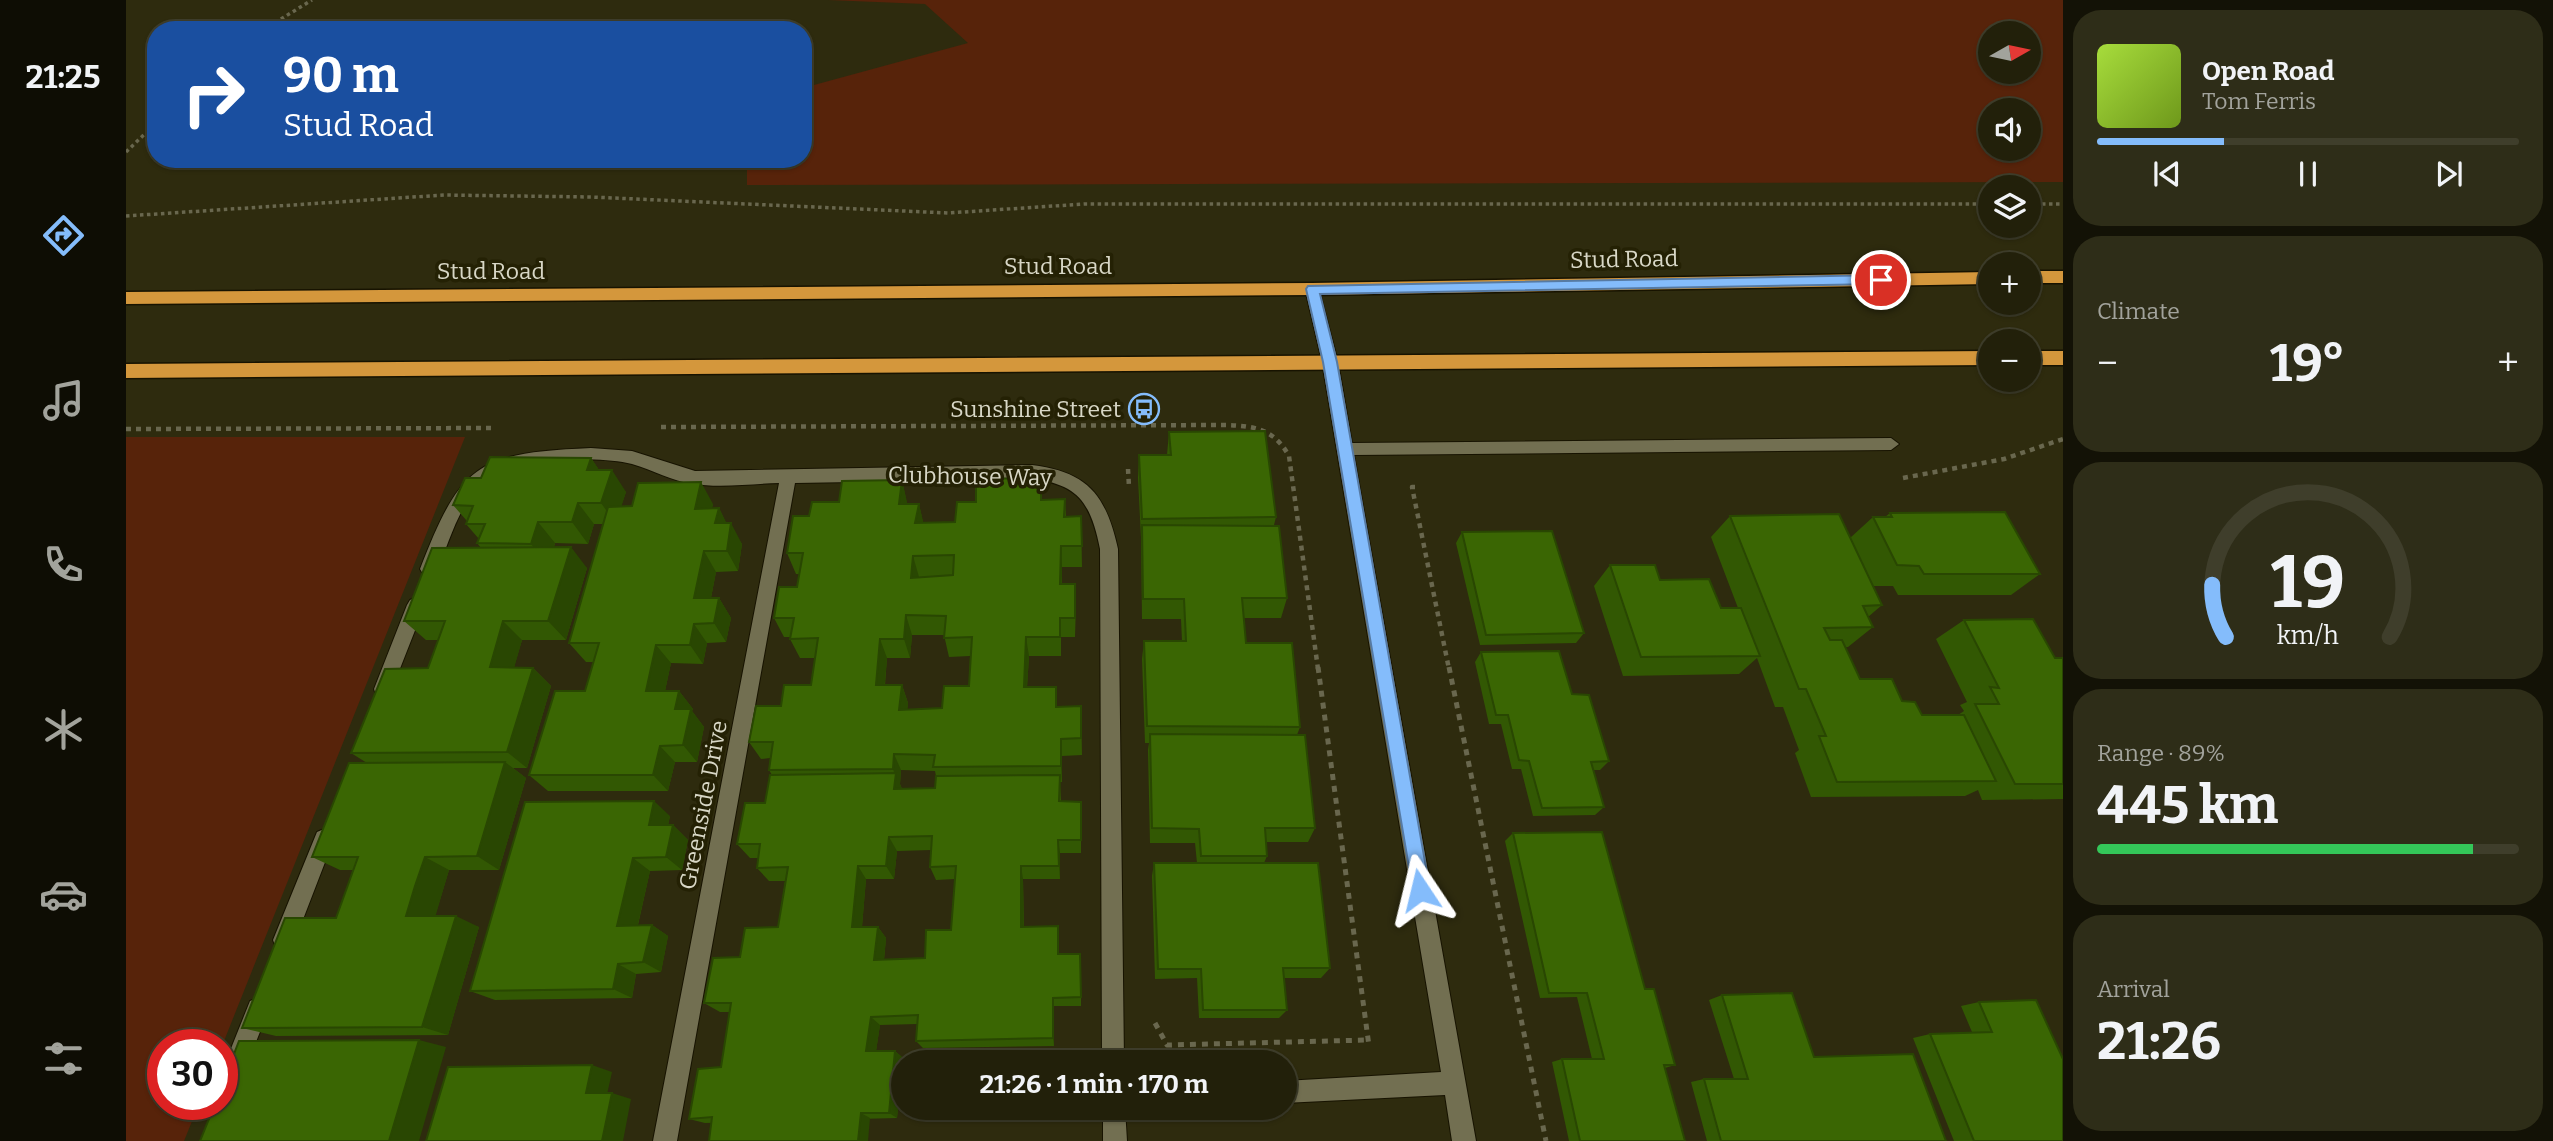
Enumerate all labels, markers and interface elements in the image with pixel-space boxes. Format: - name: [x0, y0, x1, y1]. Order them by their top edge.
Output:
- north arrow: [1978, 21, 2040, 84]
- map controls: [1978, 21, 2041, 392]
- text: 90 m: [283, 46, 399, 105]
- icon: right: [168, 49, 259, 140]
- text: Open Road: [2202, 56, 2334, 87]
- text: 21:25: [26, 58, 100, 96]
- text: Tom Ferris: [2202, 87, 2316, 115]
- button: sound: [1978, 98, 2041, 161]
- text: Stud Road: [283, 106, 434, 144]
- icon: previous: [2148, 155, 2186, 193]
- icon: pause: [2289, 155, 2327, 193]
- icon: next: [2430, 155, 2468, 193]
- button: layers: [1978, 175, 2041, 238]
- icon: directions: [39, 211, 88, 260]
- street label: Stud Road: [1570, 244, 1679, 274]
- pin: [1851, 250, 1911, 310]
- street label: Stud Road: [1004, 252, 1113, 280]
- button: +: [1978, 252, 2041, 315]
- street label: Stud Road: [437, 257, 546, 285]
- icon: arrive: [1862, 261, 1900, 299]
- text: Climate: [2097, 297, 2180, 325]
- button: −: [1978, 329, 2041, 392]
- text: 19°: [2270, 332, 2345, 395]
- text: −: [2097, 340, 2118, 386]
- text: +: [2497, 340, 2519, 386]
- icon: music: [39, 376, 88, 425]
- bus stop icon: Sunshine Street: [1127, 392, 1161, 426]
- place label: Sunshine Street: [950, 395, 1121, 423]
- street label: Clubhouse Way: [888, 461, 1053, 491]
- text: 19: [2271, 539, 2345, 626]
- icon: phone: [39, 540, 88, 589]
- text: km/h: [2277, 620, 2339, 650]
- icon: climate: [39, 705, 88, 754]
- street label: Greenside Drive: [673, 718, 733, 892]
- text: Range · 89%: [2097, 739, 2225, 767]
- text: 445 km: [2097, 774, 2278, 837]
- position arrow: [1383, 853, 1457, 927]
- icon: car: [39, 870, 88, 919]
- text: Arrival: [2097, 975, 2170, 1003]
- text: 21:26: [2097, 1010, 2221, 1073]
- speed limit sign: 30: [147, 1029, 238, 1120]
- icon: filters: [39, 1034, 88, 1083]
- text: 21:26 · 1 min · 170 m: [979, 1069, 1209, 1100]

